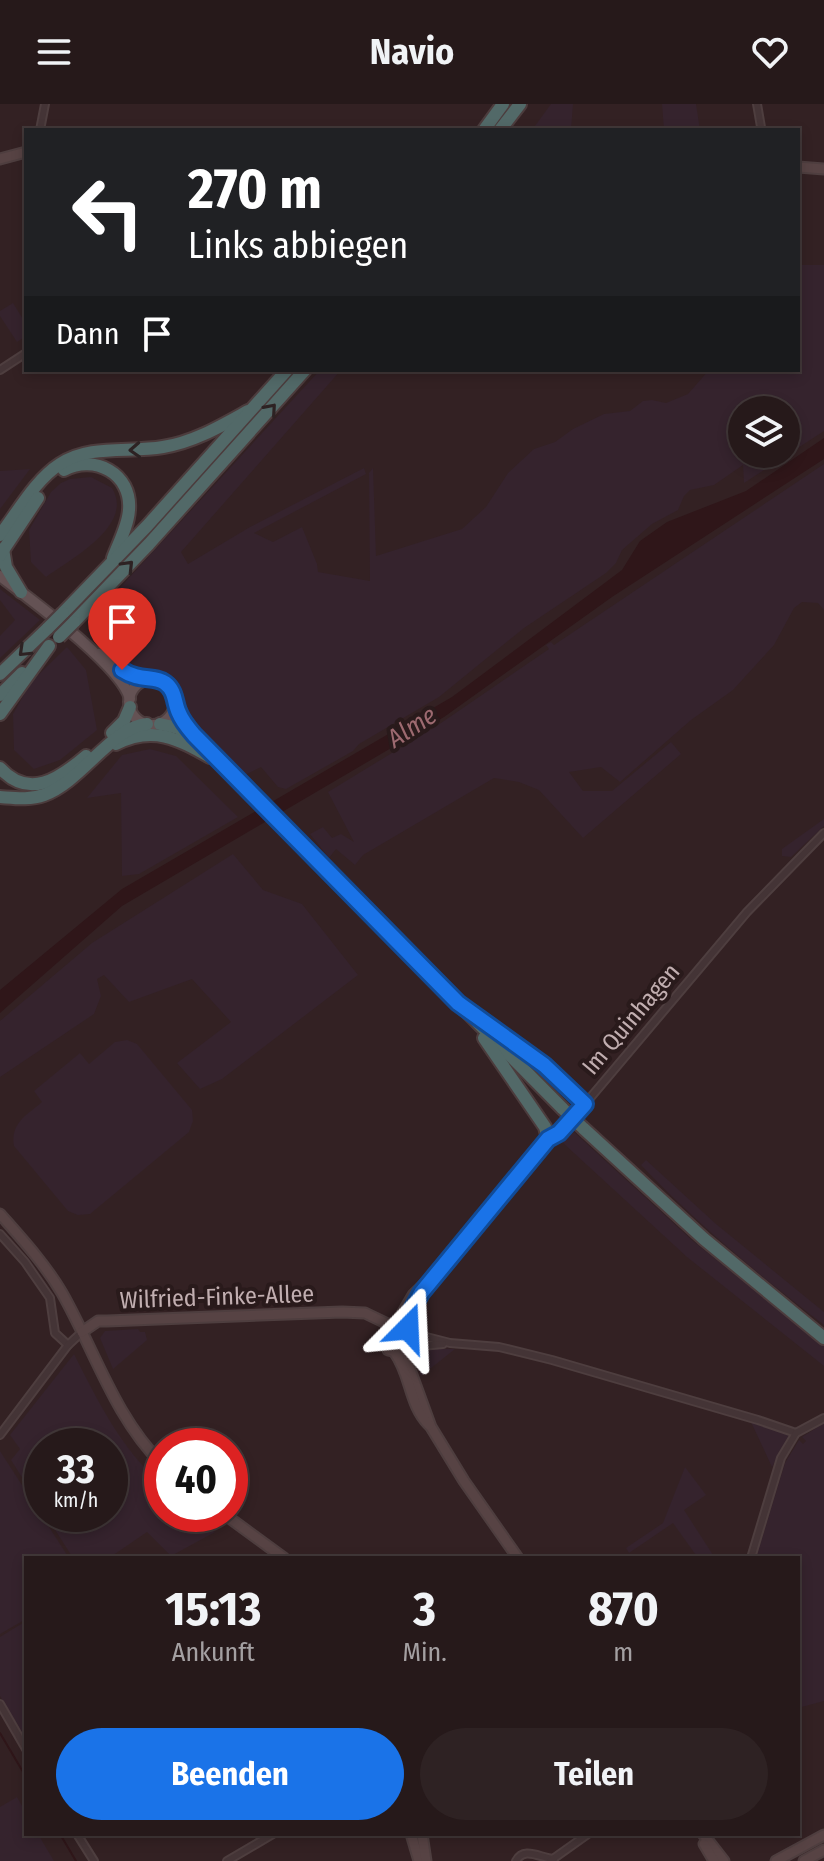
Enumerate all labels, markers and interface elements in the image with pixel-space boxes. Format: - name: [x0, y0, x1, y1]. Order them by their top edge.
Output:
- icon: menu: [32, 30, 76, 74]
- text: Navio: [370, 30, 454, 74]
- icon: heart: [748, 30, 792, 74]
- text: 270 m: [188, 156, 322, 223]
- icon: left: [56, 160, 160, 264]
- text: Links abbiegen: [188, 224, 408, 268]
- icon: arrive: [135, 312, 179, 356]
- text: Dann: [56, 316, 119, 352]
- map controls: [728, 396, 800, 468]
- button: layers: [728, 396, 800, 468]
- one-way arrow: [261, 403, 276, 418]
- one-way arrow: [128, 441, 141, 458]
- one-way arrow: [119, 561, 133, 575]
- pin: [88, 588, 156, 670]
- icon: arrive: [100, 600, 144, 644]
- one-way arrow: [19, 642, 33, 656]
- water label: Alme: [381, 700, 442, 755]
- street label: Im Quinhagen: [576, 958, 686, 1080]
- street label: Wilfried-Finke-Allee: [119, 1280, 315, 1314]
- position arrow: [366, 1286, 450, 1370]
- speed limit sign: 40: [144, 1428, 248, 1532]
- text: 33: [57, 1446, 95, 1494]
- text: km/h: [54, 1488, 98, 1512]
- text: 15:13: [165, 1580, 261, 1638]
- text: 3: [413, 1580, 436, 1638]
- text: 870: [588, 1580, 659, 1638]
- text: Ankunft: [172, 1637, 255, 1668]
- text: Min.: [403, 1637, 447, 1668]
- text: m: [613, 1637, 633, 1668]
- button: Beenden: [56, 1728, 404, 1820]
- button: Teilen: [420, 1728, 768, 1820]

